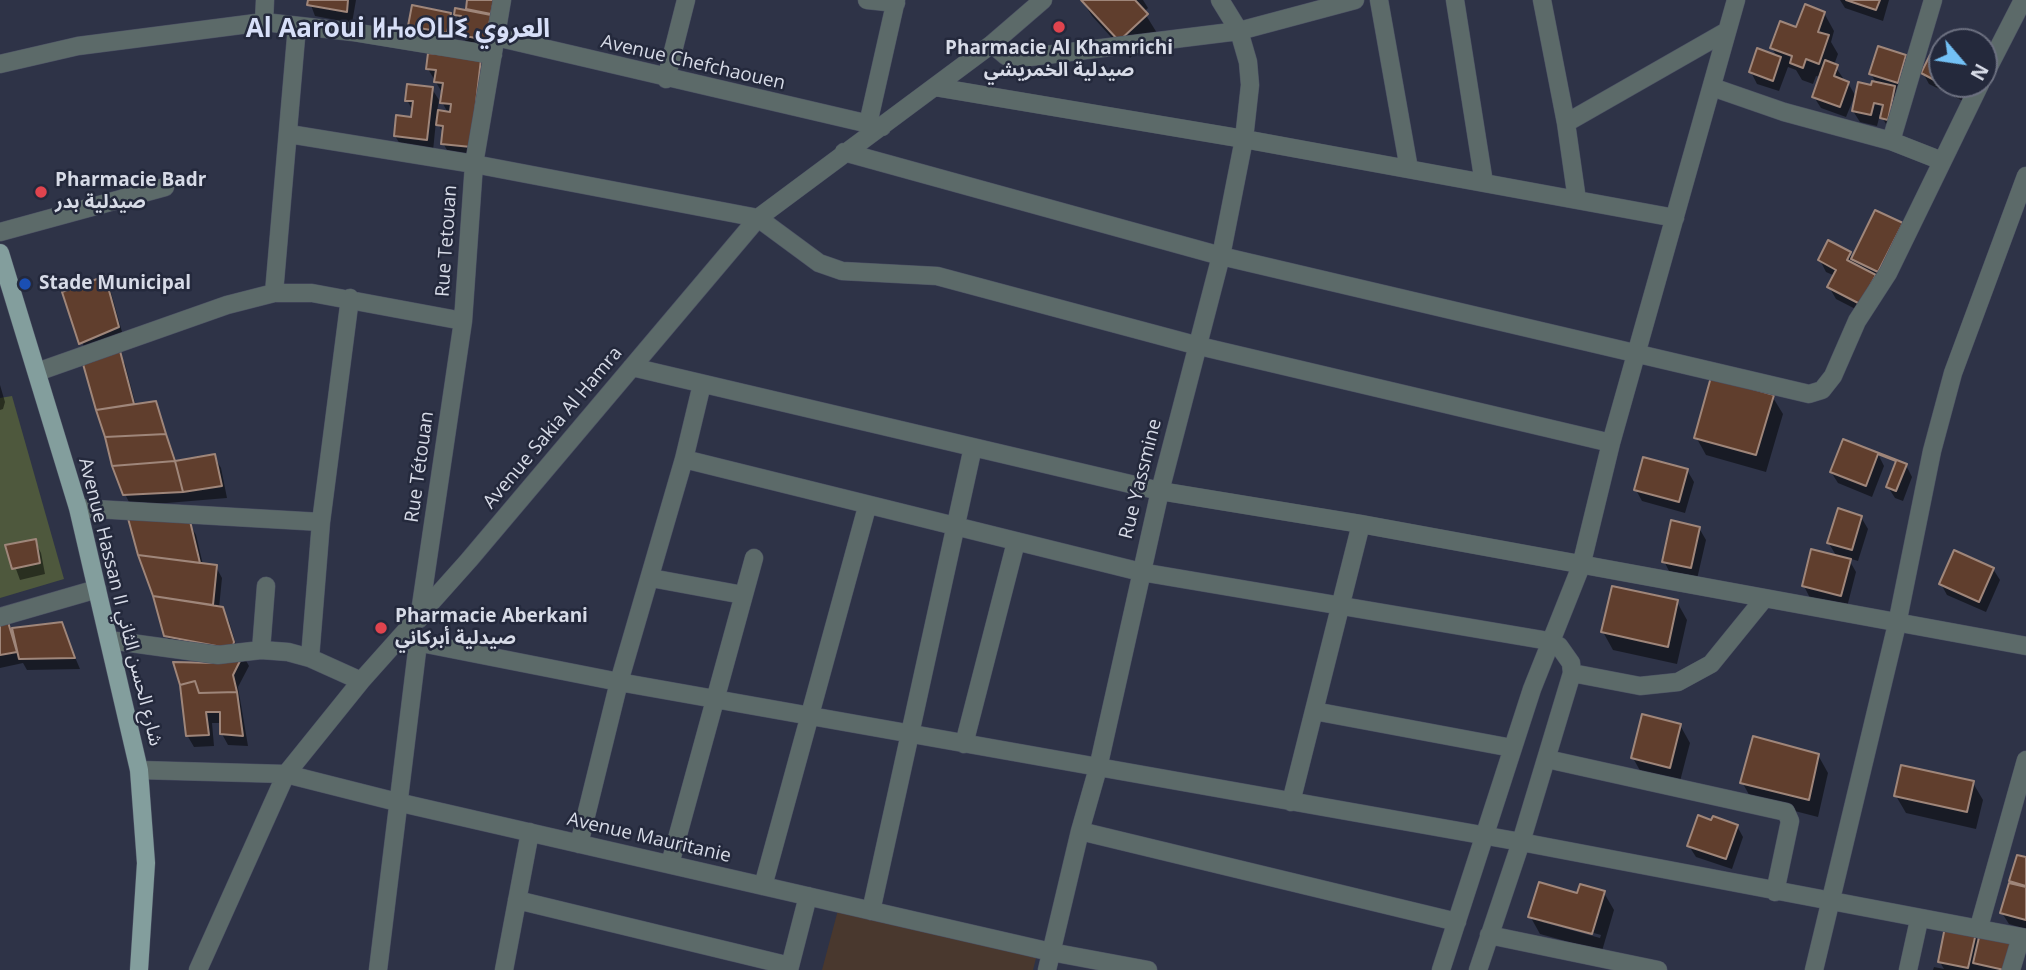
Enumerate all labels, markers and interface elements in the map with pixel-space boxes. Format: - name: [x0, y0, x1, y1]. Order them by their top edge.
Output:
- district label: Al Aaroui ⵍⵄⴰⵔⵡⵉ العروي: [246, 14, 550, 46]
- marker: Pharmacie Al Khamrichi صيدلية الخمريشي: [1051, 19, 1067, 35]
- north arrow: [1928, 28, 1998, 98]
- street label: Avenue Chefchaouen: [599, 31, 787, 95]
- place label: Pharmacie Al Khamrichi صيدلية الخمريشي: [945, 38, 1173, 82]
- text: N: [1965, 59, 1995, 85]
- place label: Pharmacie Badr صيدلية بدر: [55, 170, 206, 214]
- marker: Pharmacie Badr صيدلية بدر: [33, 184, 49, 200]
- street label: Rue Tetouan: [432, 184, 462, 298]
- place label: Stade Municipal: [39, 273, 191, 295]
- marker: Stade Municipal: [17, 276, 33, 292]
- street label: Avenue Sakia Al Hamra: [479, 342, 627, 514]
- street label: Rue Tétouan: [401, 410, 439, 524]
- street label: Rue Yassmine: [1115, 417, 1167, 541]
- street label: Avenue Hassan II شارع الحسن الثاني: [73, 456, 167, 748]
- place label: Pharmacie Aberkani صيدلية أبركاني: [395, 606, 588, 650]
- marker: Pharmacie Aberkani صيدلية أبركاني: [373, 620, 389, 636]
- street label: Avenue Mauritanie: [565, 808, 733, 868]

